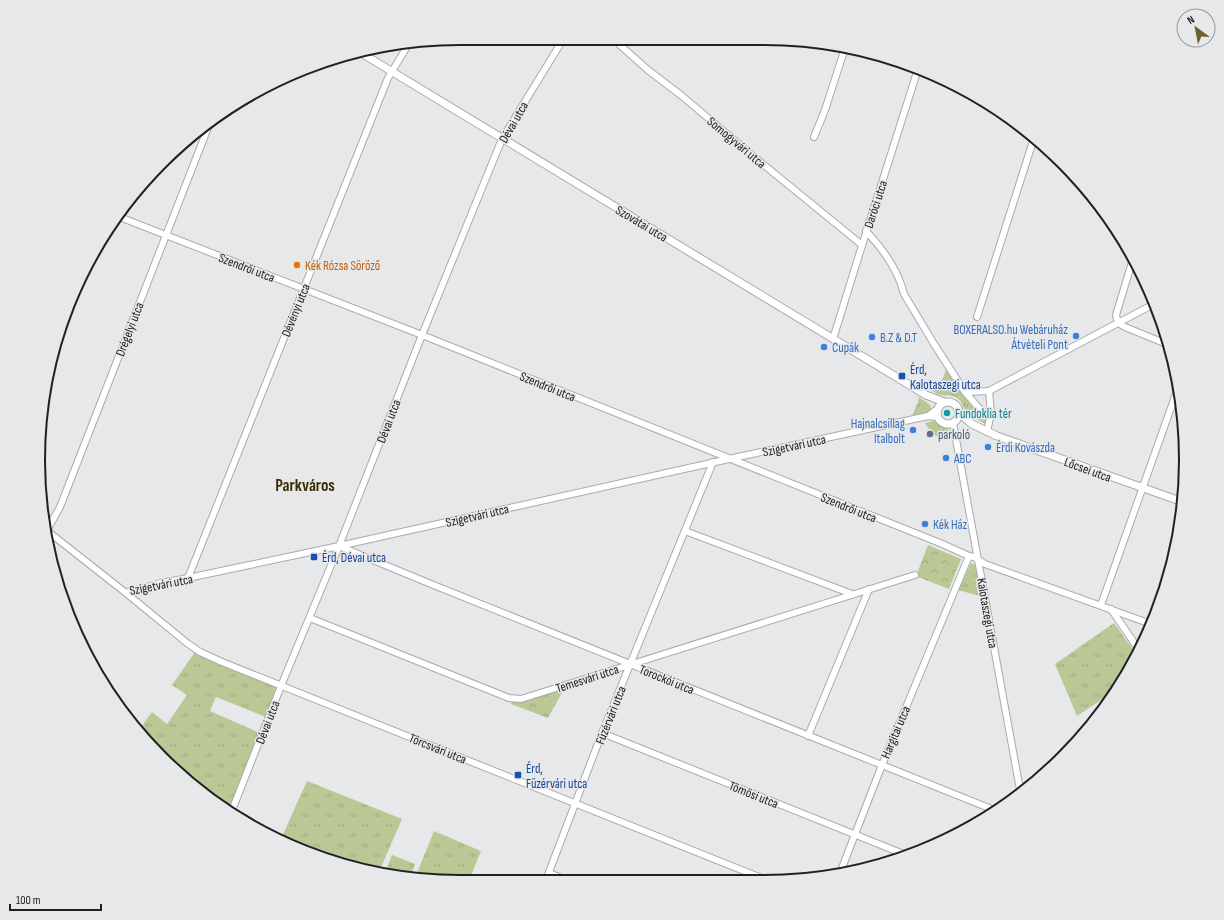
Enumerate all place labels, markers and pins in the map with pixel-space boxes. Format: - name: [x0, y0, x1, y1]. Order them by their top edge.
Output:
- place label: Kék Rózsa Söröző: [305, 258, 380, 274]
- marker: Kék Rózsa Söröző: [292, 260, 302, 270]
- place label: BOXERALSO.hu Webáruház Átvételi Pont: [953, 322, 1068, 353]
- place label: B.Z & D.T: [880, 330, 917, 346]
- marker: BOXERALSO.hu Webáruház Átvételi Pont: [1071, 331, 1081, 341]
- marker: B.Z & D.T: [867, 332, 877, 342]
- place label: Cupák: [832, 340, 859, 356]
- marker: Cupák: [819, 342, 829, 352]
- place label: Érd, Kalotaszegi utca: [910, 362, 981, 393]
- marker: Érd, Kalotaszegi utca: [897, 371, 907, 381]
- place label: Fundoklia tér: [955, 406, 1012, 422]
- marker: Fundoklia tér: [942, 408, 952, 418]
- place label: Hajnalcsillag Italbolt: [851, 416, 905, 447]
- marker: Hajnalcsillag Italbolt: [908, 425, 918, 435]
- place label: parkoló: [938, 427, 970, 443]
- marker: parkoló: [925, 429, 935, 439]
- place label: Érdi Kovászda: [996, 440, 1055, 456]
- marker: Érdi Kovászda: [983, 442, 993, 452]
- place label: ABC: [953, 451, 972, 467]
- marker: ABC: [941, 453, 951, 463]
- place label: Kék Ház: [933, 517, 968, 533]
- marker: Kék Ház: [920, 519, 930, 529]
- place label: Érd, Dévai utca: [322, 550, 386, 566]
- marker: Érd, Dévai utca: [309, 552, 319, 562]
- place label: Érd, Füzérvári utca: [526, 761, 587, 792]
- marker: Érd, Füzérvári utca: [513, 770, 523, 780]

